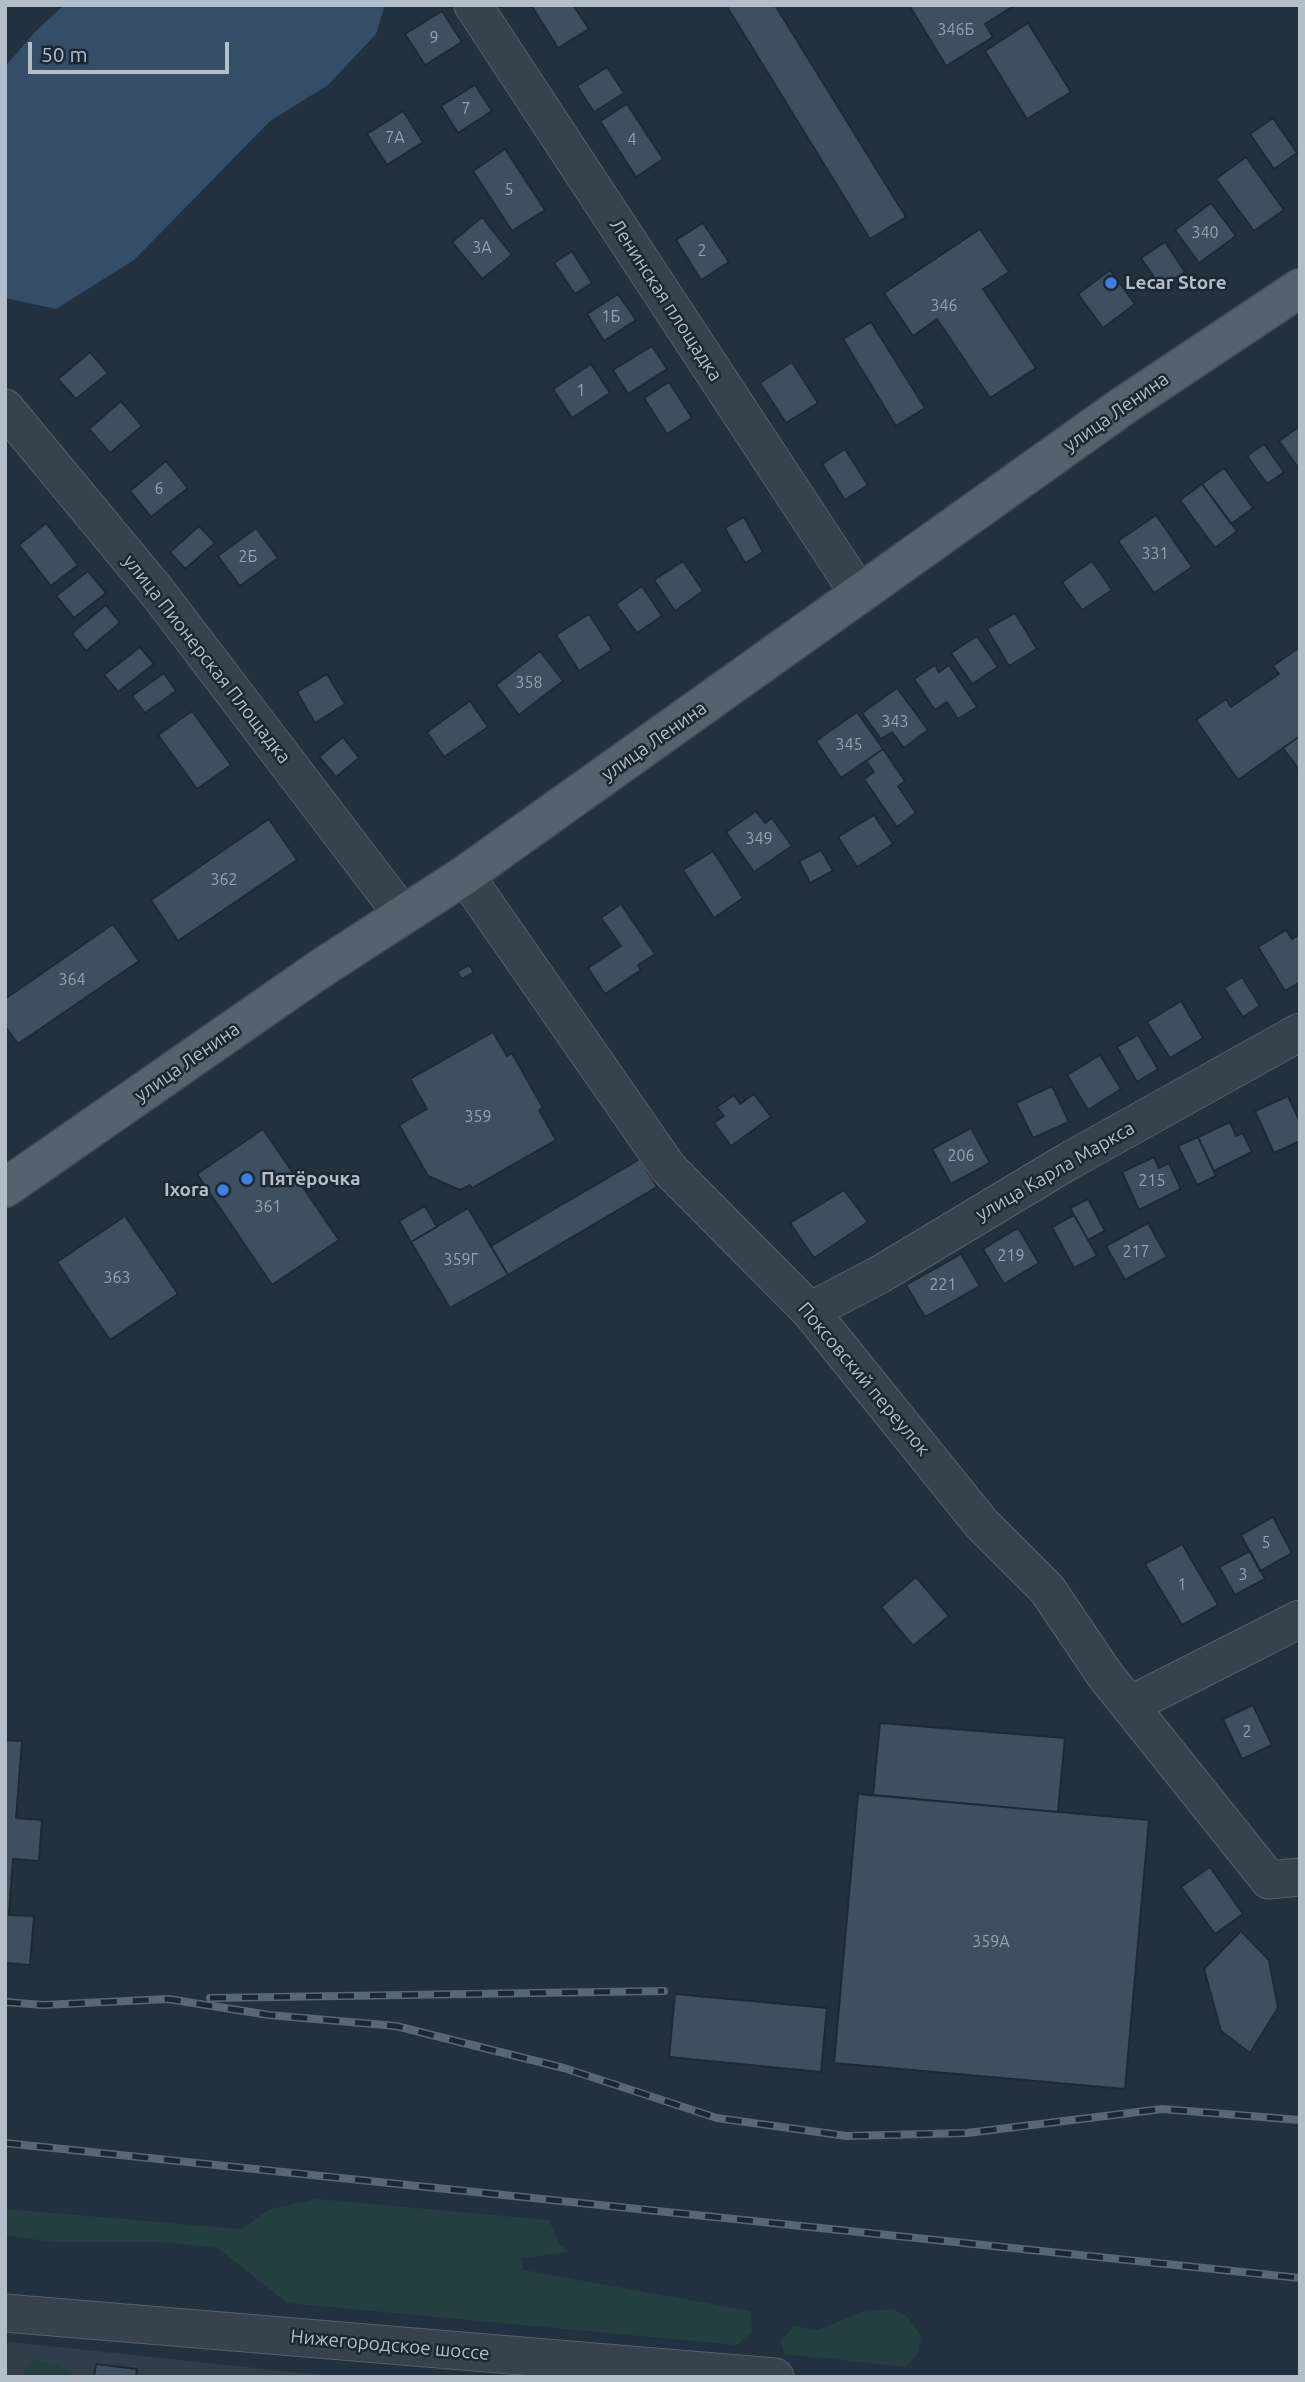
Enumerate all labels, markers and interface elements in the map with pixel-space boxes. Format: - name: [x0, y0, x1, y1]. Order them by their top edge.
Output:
- house number: 346Б: [938, 20, 974, 40]
- scale bar: [32, 28, 233, 72]
- house number: 9: [429, 28, 439, 48]
- text: 50 m: [41, 42, 88, 66]
- house number: 7: [461, 99, 471, 119]
- house number: 7А: [385, 128, 405, 148]
- house number: 4: [627, 130, 637, 150]
- house number: 5: [504, 180, 514, 200]
- street label: Ленинская площадка: [605, 214, 727, 386]
- house number: 340: [1191, 223, 1219, 243]
- house number: 3А: [472, 238, 492, 258]
- house number: 2: [697, 241, 707, 261]
- place label: Lecar Store: [1125, 272, 1227, 294]
- marker: Lecar Store: [1103, 275, 1119, 291]
- house number: 346: [930, 296, 958, 316]
- house number: 1Б: [602, 307, 620, 327]
- street label: улица Ленина: [1059, 367, 1173, 457]
- house number: 1: [576, 381, 586, 401]
- house number: 6: [154, 479, 164, 499]
- house number: 331: [1141, 544, 1169, 564]
- house number: 2Б: [239, 547, 257, 567]
- street label: улица Пионерская Площадка: [118, 550, 296, 768]
- house number: 358: [515, 673, 543, 693]
- street label: улица Ленина: [597, 696, 711, 786]
- house number: 343: [881, 712, 909, 732]
- house number: 345: [835, 735, 863, 755]
- house number: 349: [745, 829, 773, 849]
- house number: 362: [210, 870, 238, 890]
- house number: 364: [58, 970, 86, 990]
- street label: улица Ленина: [130, 1017, 244, 1107]
- house number: 359: [464, 1107, 492, 1127]
- street label: улица Карла Маркса: [972, 1116, 1138, 1226]
- house number: 206: [947, 1146, 975, 1166]
- place label: Пятёрочка: [261, 1168, 360, 1190]
- marker: Пятёрочка: [239, 1171, 255, 1187]
- house number: 215: [1138, 1171, 1166, 1191]
- place label: Ixora: [164, 1179, 209, 1201]
- marker: Ixora: [215, 1182, 231, 1198]
- house number: 361: [254, 1197, 282, 1217]
- house number: 217: [1122, 1242, 1150, 1262]
- house number: 219: [997, 1246, 1025, 1266]
- house number: 359Г: [444, 1250, 478, 1270]
- house number: 363: [103, 1268, 131, 1288]
- house number: 221: [929, 1275, 957, 1295]
- street label: Поксовский переулок: [793, 1298, 935, 1460]
- house number: 5: [1261, 1533, 1271, 1553]
- house number: 3: [1238, 1565, 1248, 1585]
- house number: 1: [1177, 1575, 1187, 1595]
- house number: 2: [1242, 1722, 1252, 1742]
- house number: 359А: [972, 1932, 1010, 1952]
- street label: Нижегородское шоссе: [289, 2325, 491, 2365]

